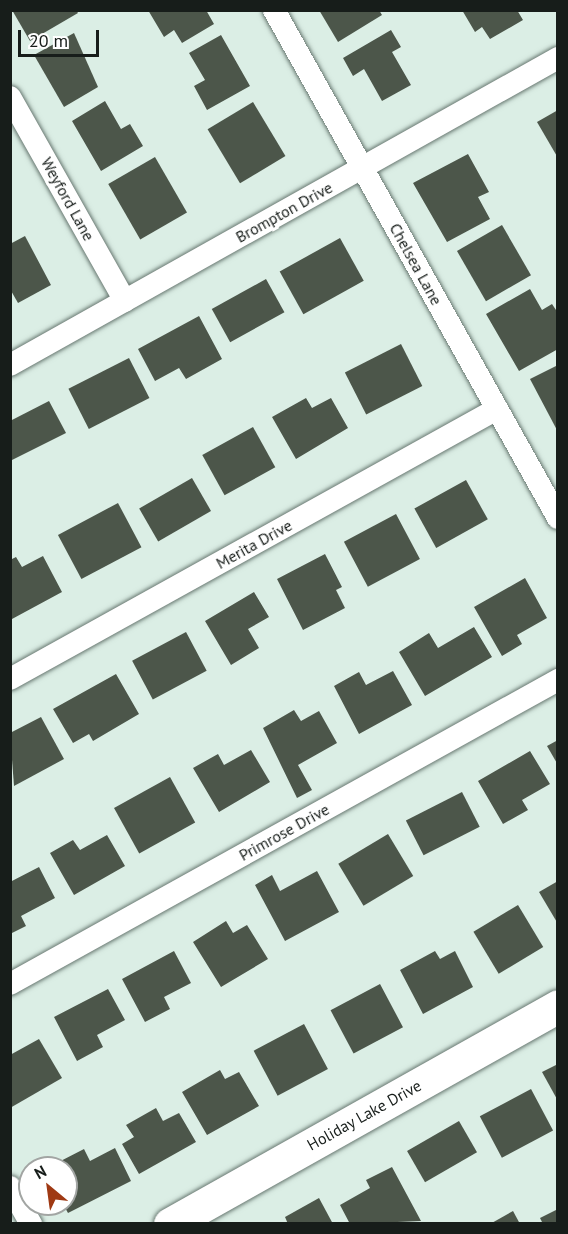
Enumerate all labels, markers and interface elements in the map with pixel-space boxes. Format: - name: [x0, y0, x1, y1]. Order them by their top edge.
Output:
- scale bar: [21, 18, 102, 56]
- text: 20 m: [29, 29, 68, 52]
- street label: Weyford Lane: [37, 154, 99, 244]
- street label: Brompton Drive: [232, 177, 336, 247]
- street label: Chelsea Lane: [386, 220, 446, 308]
- street label: Merita Drive: [213, 515, 295, 573]
- street label: Primrose Drive: [236, 799, 332, 865]
- street label: Holiday Lake Drive: [303, 1076, 425, 1154]
- north arrow: [18, 1156, 78, 1216]
- text: N: [31, 1161, 50, 1183]

